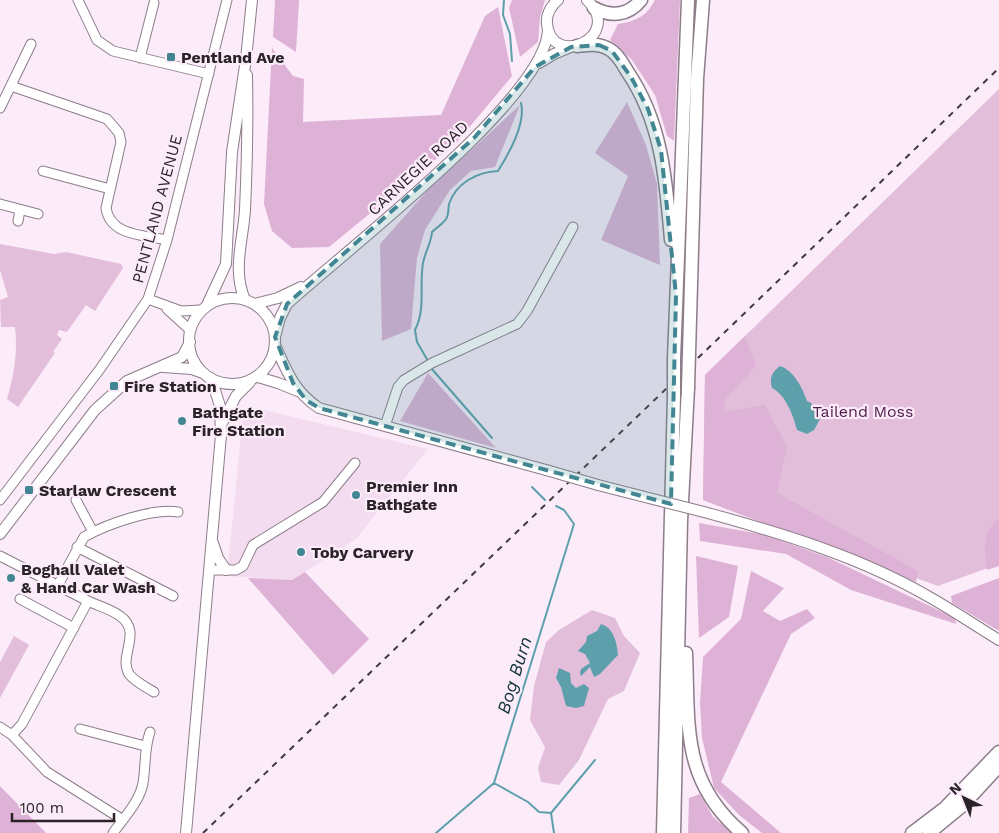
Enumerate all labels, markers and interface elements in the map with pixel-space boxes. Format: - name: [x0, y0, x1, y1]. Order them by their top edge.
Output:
- place label: Pentland Ave: [181, 48, 285, 67]
- marker: Pentland Ave: [165, 51, 177, 63]
- street label: CARNEGIE ROAD: [364, 117, 472, 219]
- street label: PENTLAND AVENUE: [128, 133, 186, 285]
- place label: Fire Station: [124, 377, 217, 396]
- marker: Fire Station: [108, 380, 120, 392]
- park label: Tailend Moss: [813, 402, 913, 421]
- place label: Bathgate Fire Station: [192, 403, 285, 440]
- marker: Bathgate Fire Station: [176, 415, 188, 427]
- place label: Premier Inn Bathgate: [366, 477, 458, 514]
- place label: Starlaw Crescent: [39, 481, 176, 500]
- marker: Starlaw Crescent: [23, 484, 35, 496]
- marker: Premier Inn Bathgate: [350, 489, 362, 501]
- place label: Toby Carvery: [311, 543, 414, 562]
- marker: Toby Carvery: [295, 546, 307, 558]
- place label: Boghall Valet & Hand Car Wash: [21, 560, 156, 597]
- marker: Boghall Valet & Hand Car Wash: [5, 572, 17, 584]
- water label: Bog Burn: [492, 634, 536, 716]
- north arrow: [939, 773, 989, 823]
- text: N: [946, 779, 964, 798]
- scale bar: [12, 790, 115, 822]
- text: 100 m: [20, 799, 64, 817]

